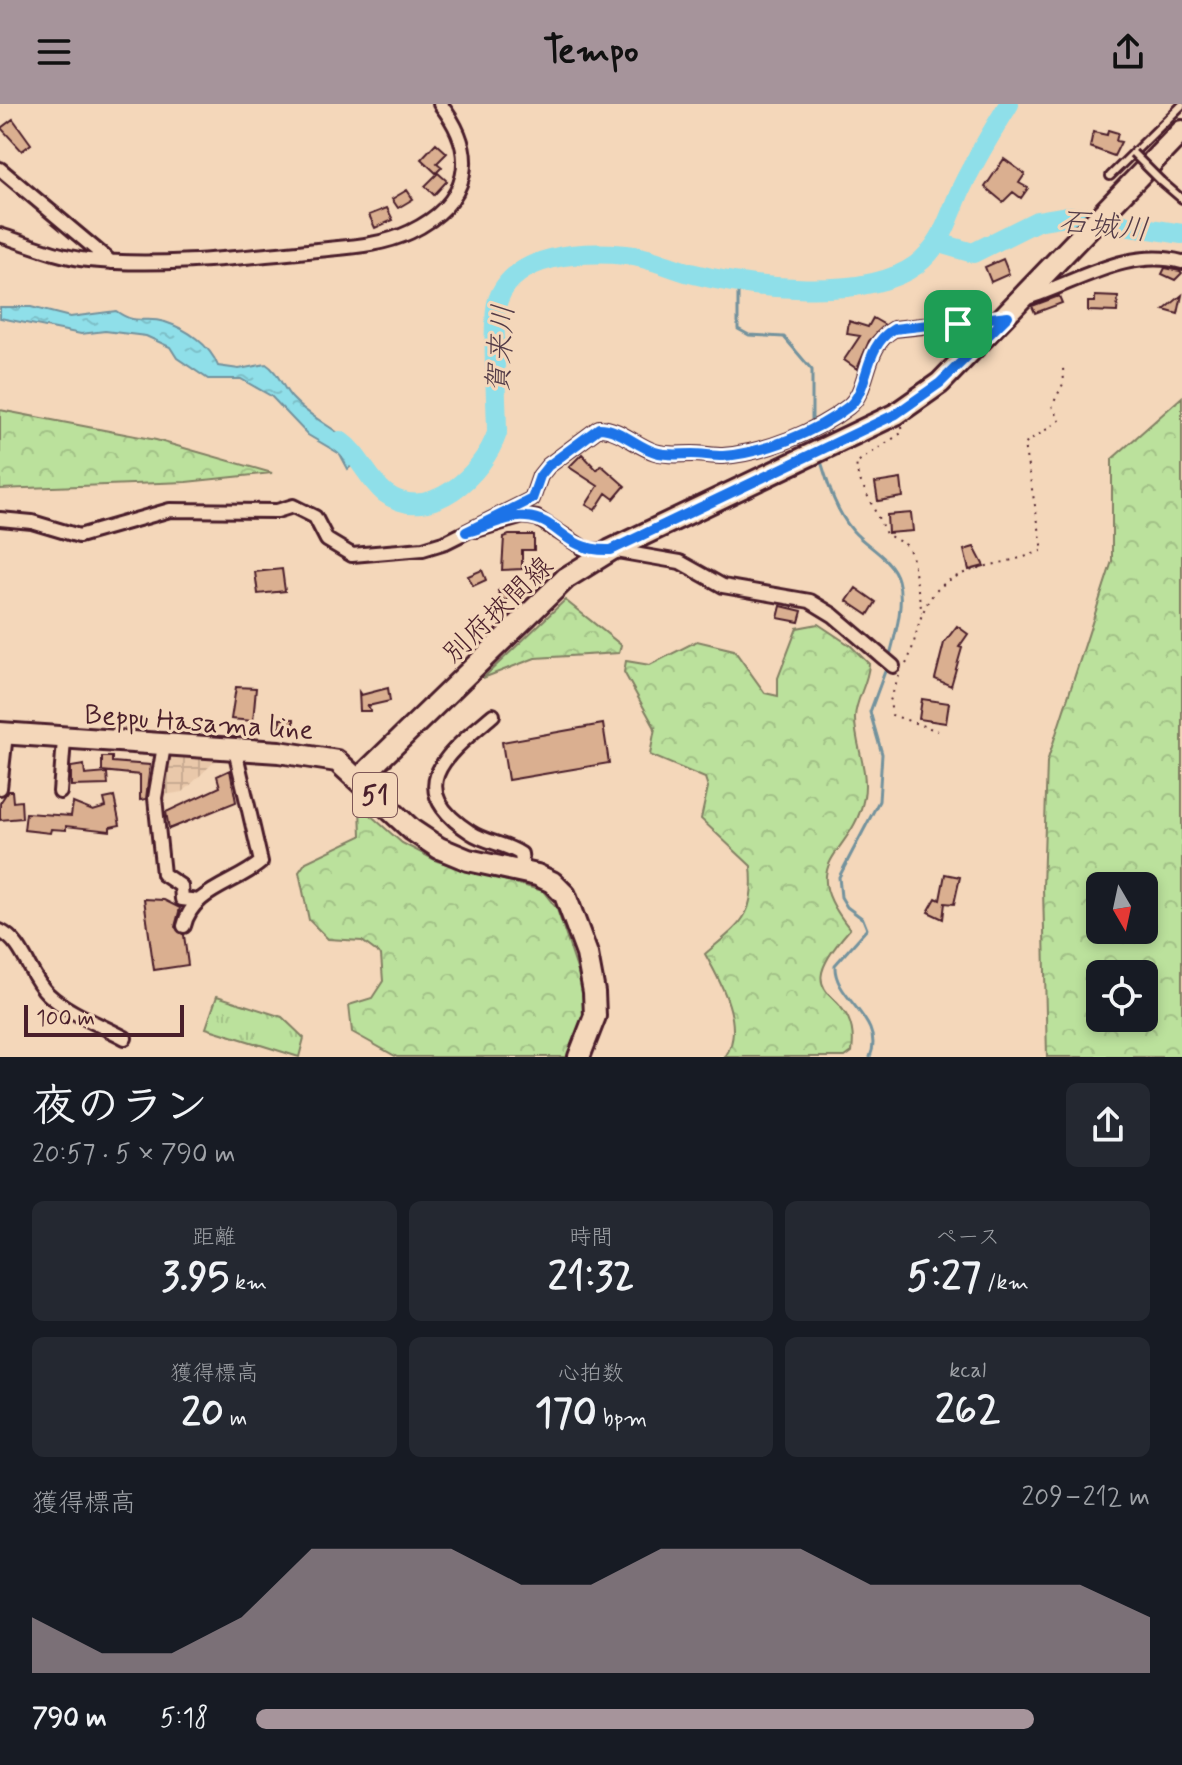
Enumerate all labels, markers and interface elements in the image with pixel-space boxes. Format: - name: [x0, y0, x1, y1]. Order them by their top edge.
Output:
- text: Tempo: [543, 29, 639, 76]
- icon: menu: [32, 30, 76, 74]
- icon: share: [1106, 30, 1150, 74]
- water label: 石城川: [1057, 202, 1151, 251]
- pin: [924, 290, 992, 358]
- icon: arrive: [936, 302, 980, 346]
- water label: 賀来川: [479, 303, 524, 395]
- street label: 別府挾間線: [436, 549, 562, 673]
- street label: Beppu Hasama line: [83, 697, 315, 750]
- road number: 51: [353, 773, 397, 817]
- north arrow: [1086, 872, 1158, 944]
- map controls: [1086, 872, 1158, 1032]
- button: locate: [1086, 960, 1158, 1032]
- scale bar: [24, 1001, 184, 1037]
- text: 100 m: [36, 1005, 95, 1033]
- text: 夜のラン: [32, 1079, 208, 1137]
- button: share: [1066, 1083, 1150, 1167]
- text: 20:57 · 5 × 790 m: [32, 1138, 235, 1172]
- text: 距離: [192, 1224, 236, 1252]
- text: 時間: [569, 1224, 613, 1252]
- text: ペース: [935, 1224, 1000, 1252]
- text: 3.95: [162, 1252, 229, 1304]
- text: 21:32: [548, 1252, 634, 1304]
- text: 5:27: [907, 1252, 981, 1304]
- text: km: [229, 1269, 267, 1297]
- text: /km: [981, 1269, 1029, 1297]
- text: kcal: [949, 1357, 986, 1385]
- text: 獲得標高: [170, 1360, 258, 1388]
- text: 心拍数: [558, 1360, 624, 1388]
- text: 262: [935, 1385, 1000, 1437]
- text: 20: [181, 1388, 224, 1440]
- text: 170: [535, 1388, 597, 1440]
- text: m: [224, 1405, 247, 1433]
- text: bpm: [597, 1405, 647, 1433]
- text: 209–212 m: [1022, 1481, 1150, 1515]
- text: 獲得標高: [32, 1487, 136, 1521]
- text: 790 m: [32, 1702, 107, 1736]
- text: 5:18: [160, 1702, 208, 1736]

